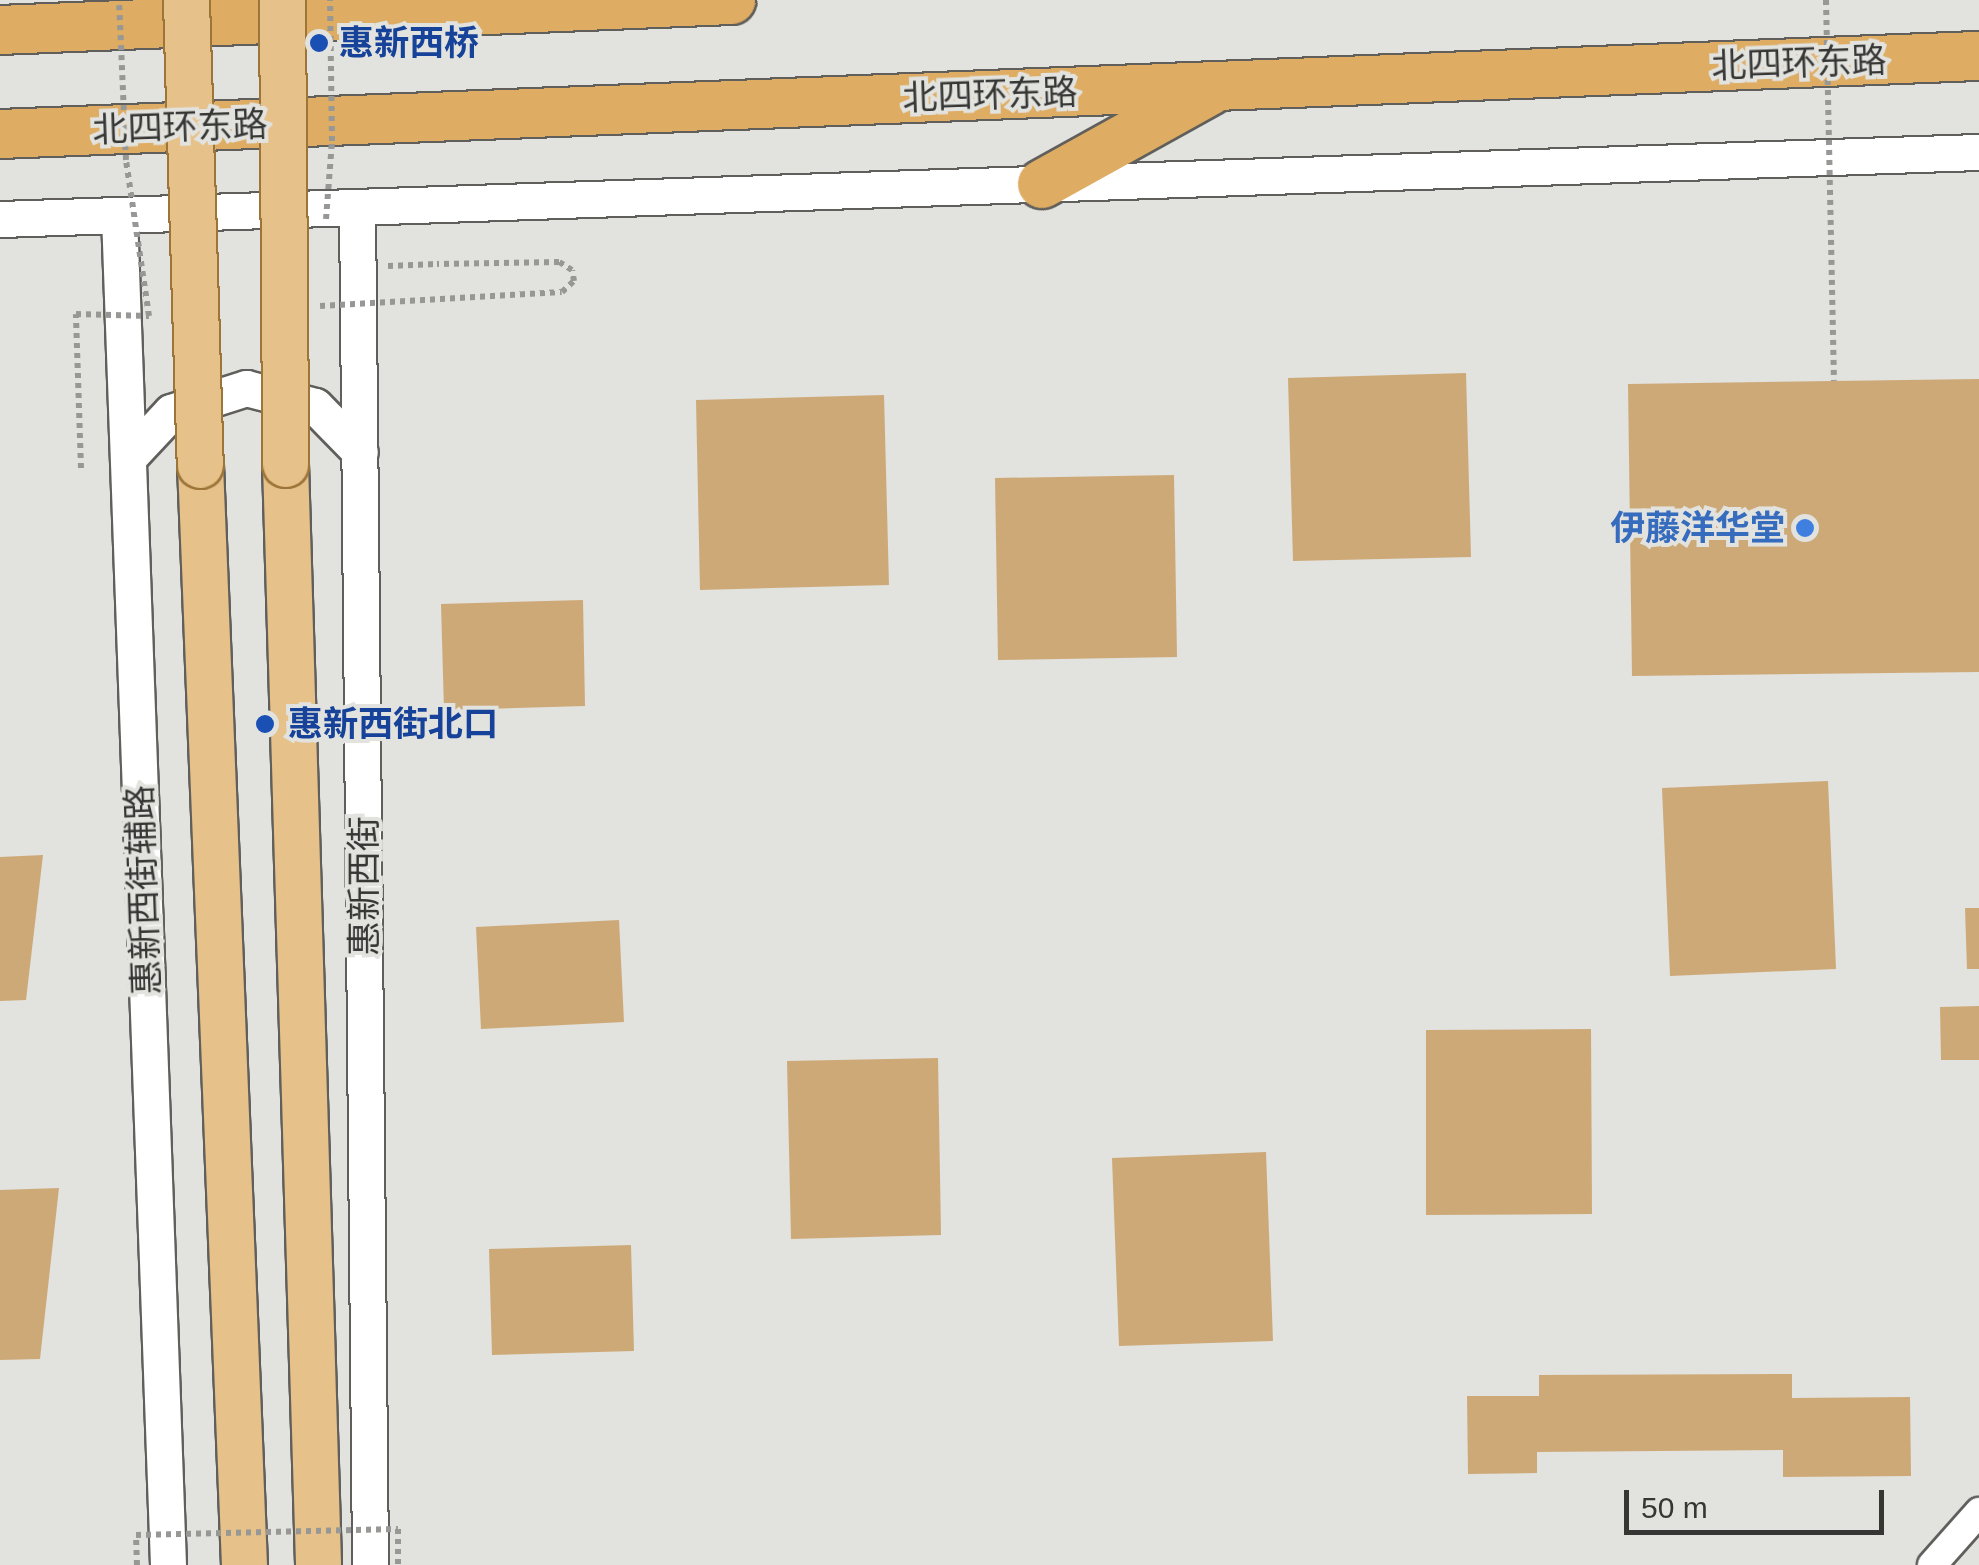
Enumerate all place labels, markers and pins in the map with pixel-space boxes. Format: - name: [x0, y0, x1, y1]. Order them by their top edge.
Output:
- place label: 惠新西桥: [339, 22, 479, 64]
- marker: 惠新西桥: [308, 32, 330, 54]
- place label: 伊藤洋华堂: [1610, 507, 1785, 549]
- marker: 伊藤洋华堂: [1794, 517, 1816, 539]
- place label: 惠新西街北口: [288, 703, 498, 745]
- marker: 惠新西街北口: [252, 711, 278, 737]

